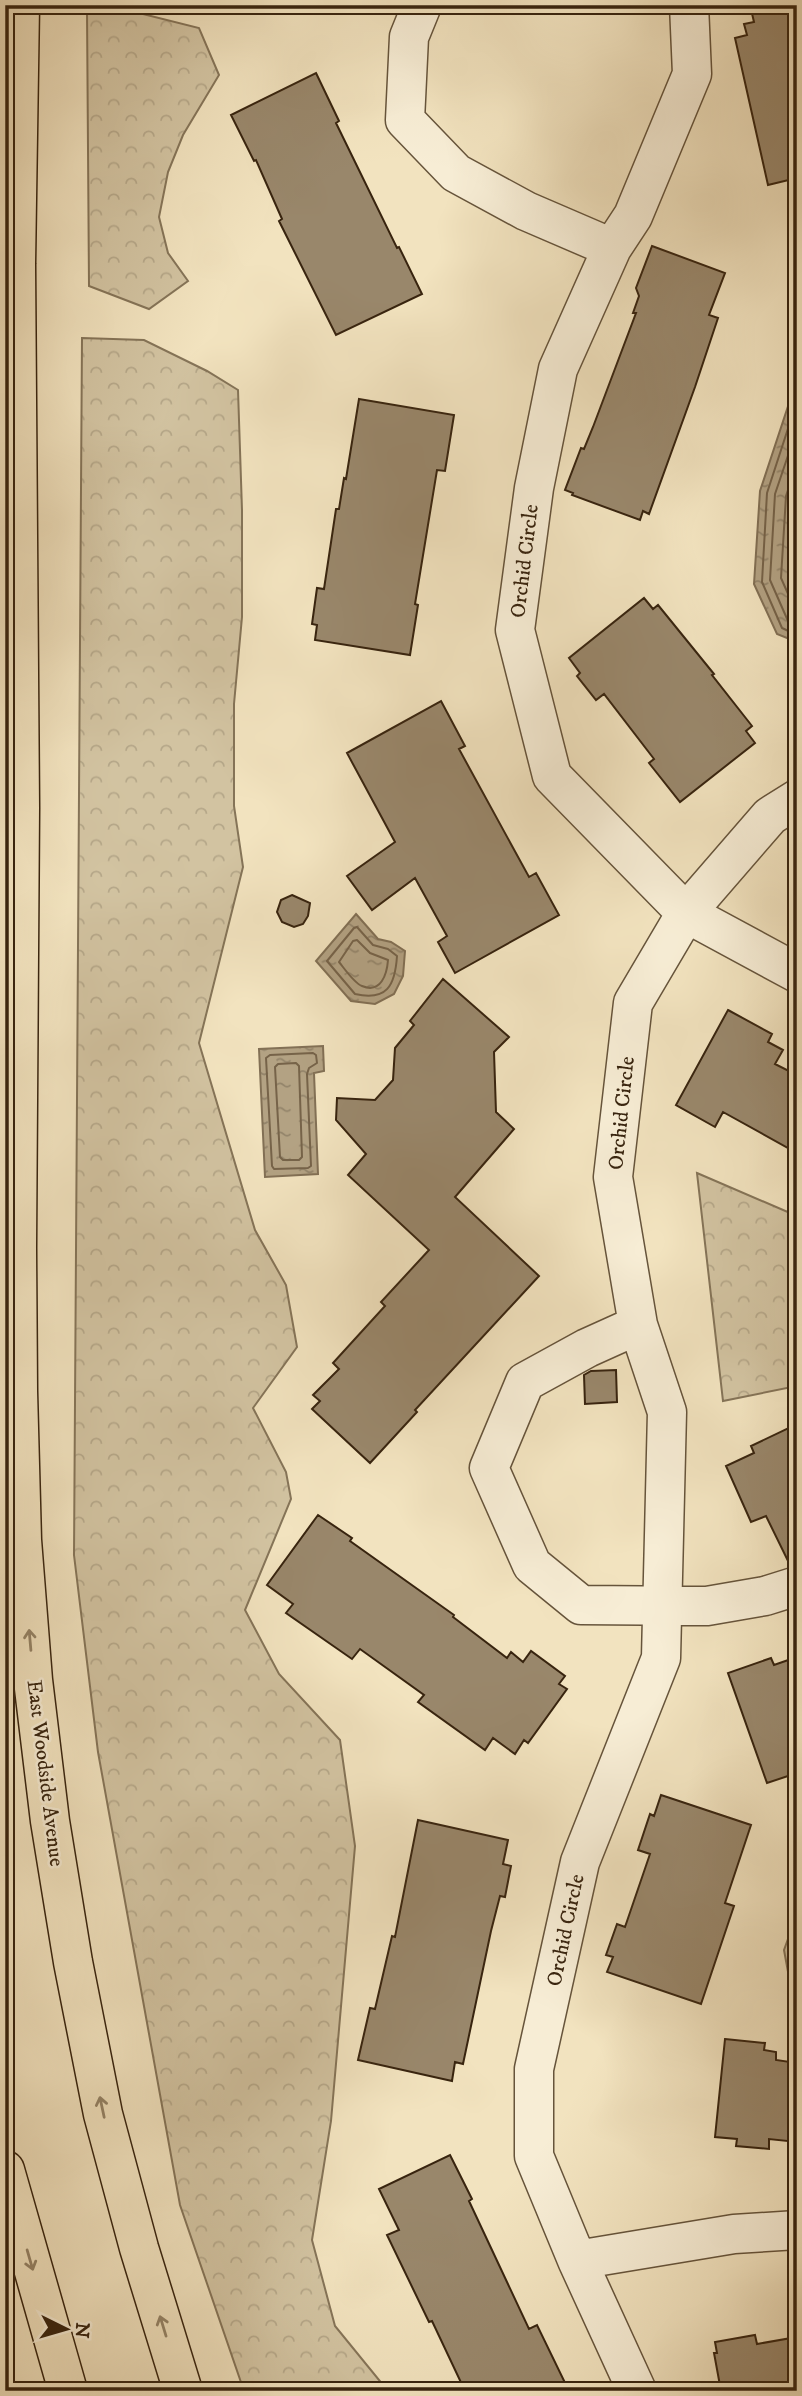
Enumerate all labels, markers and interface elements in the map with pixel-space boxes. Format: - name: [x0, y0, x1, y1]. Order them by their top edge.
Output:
- street label: Orchid Circle: [505, 503, 545, 619]
- street label: Orchid Circle: [603, 1055, 641, 1171]
- one-way arrow: [23, 1629, 36, 1652]
- street label: East Woodside Avenue: [21, 1678, 69, 1868]
- street label: Orchid Circle: [541, 1871, 591, 1989]
- one-way arrow: [95, 2096, 108, 2118]
- one-way arrow: [24, 2248, 37, 2271]
- north arrow: [32, 2294, 102, 2364]
- one-way arrow: [156, 2315, 168, 2337]
- text: N: [69, 2322, 94, 2340]

